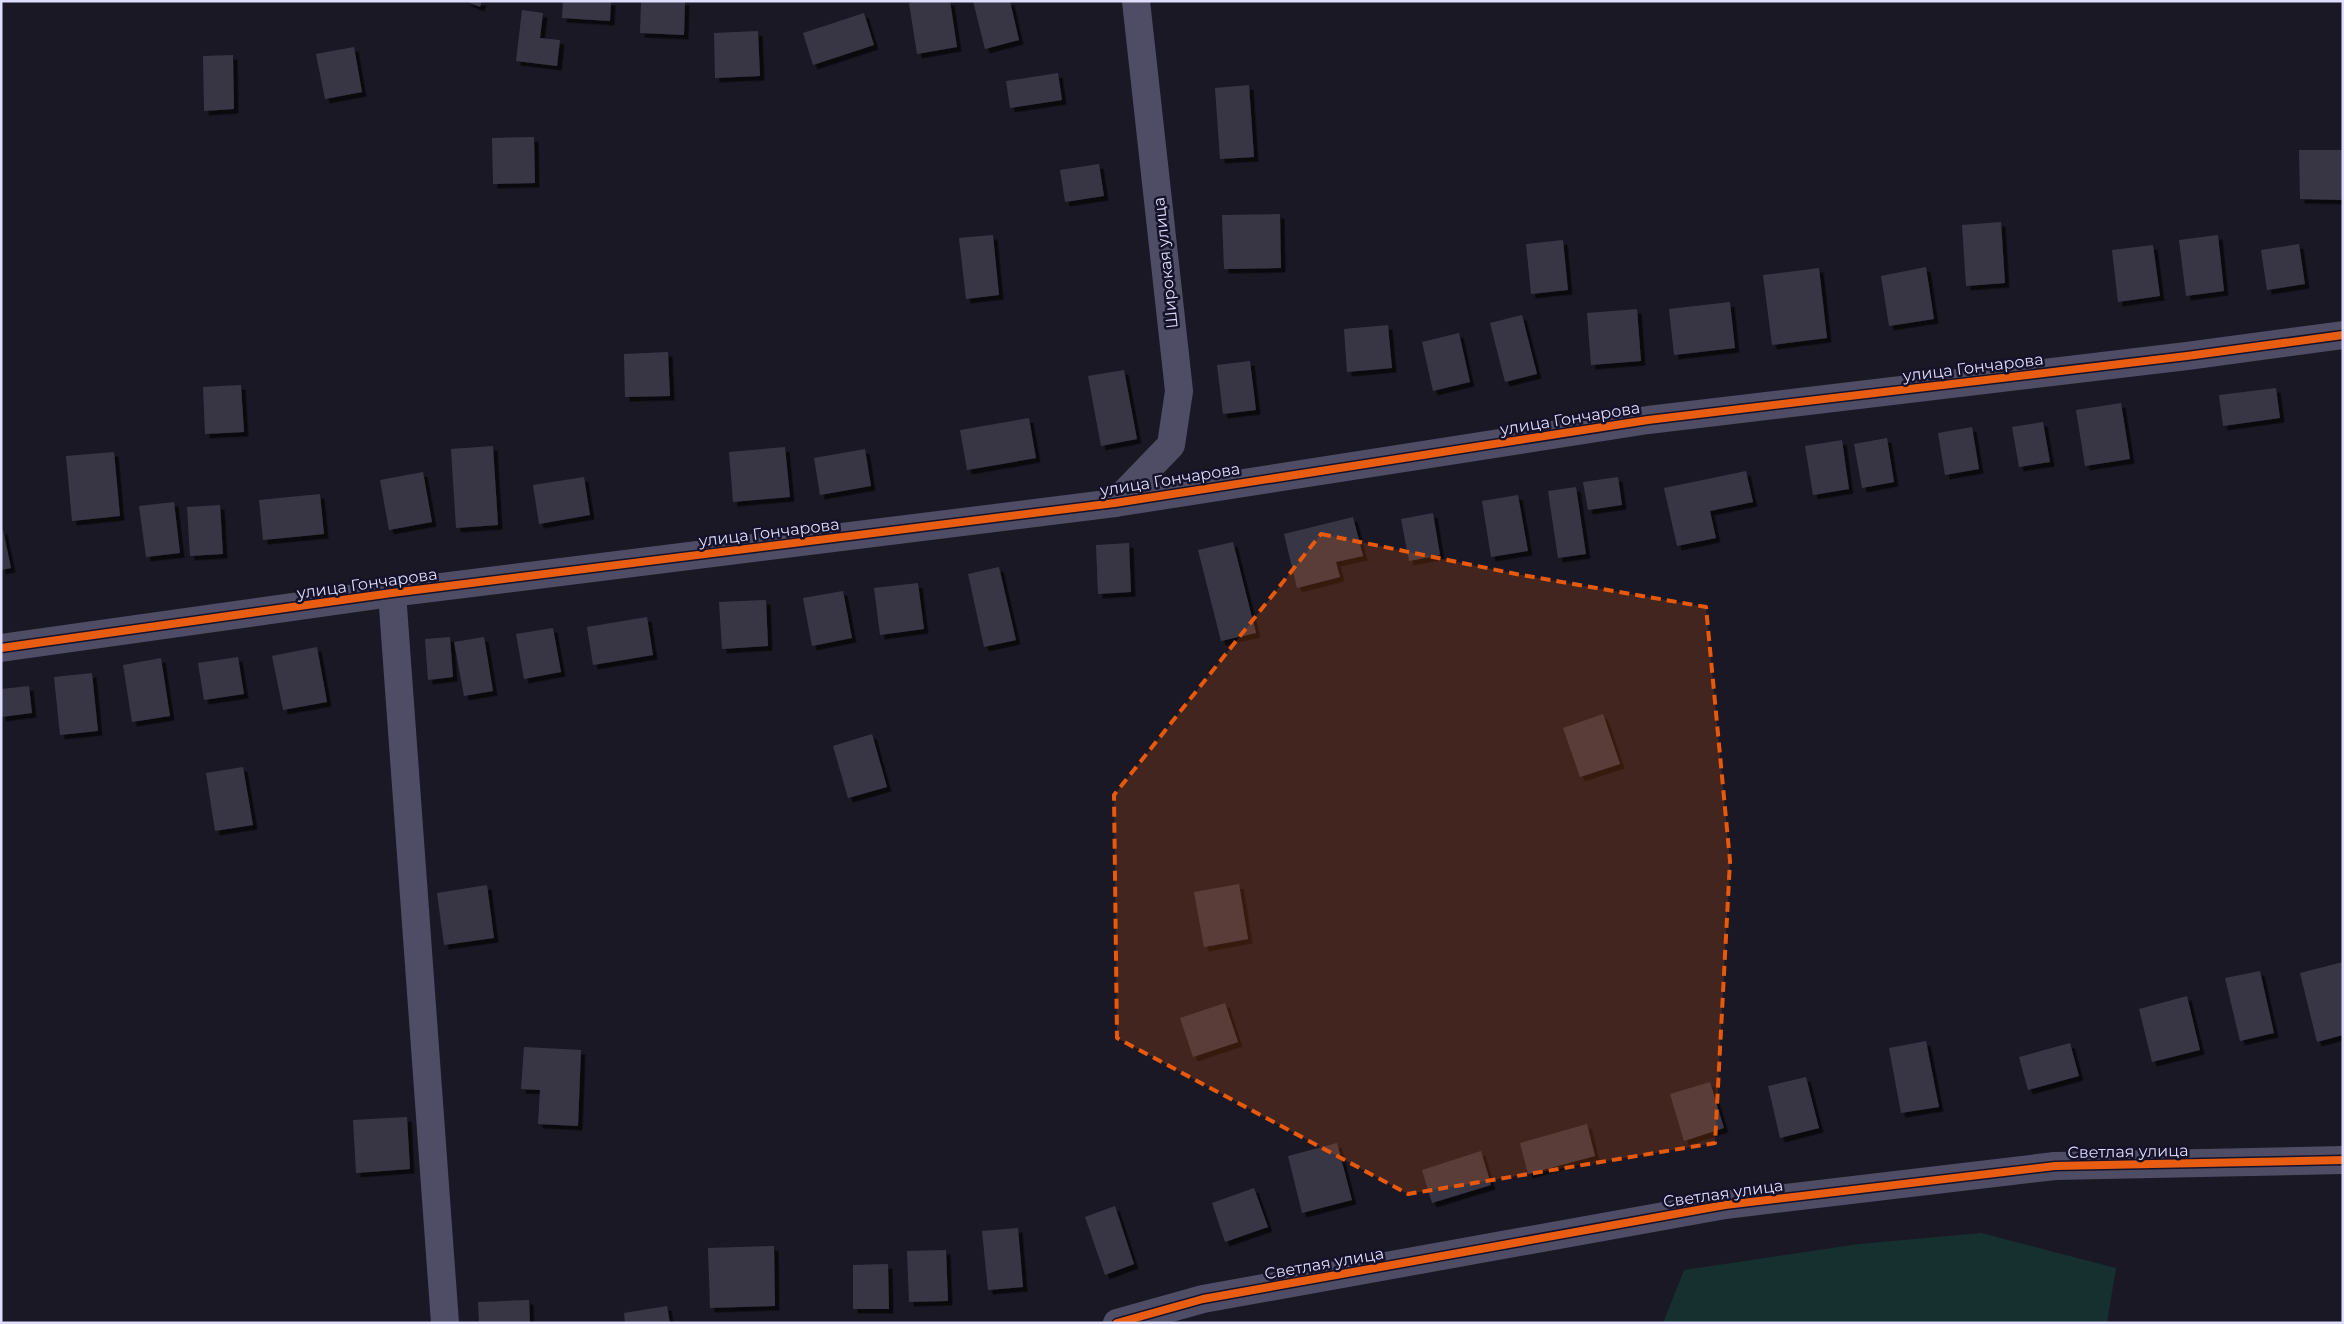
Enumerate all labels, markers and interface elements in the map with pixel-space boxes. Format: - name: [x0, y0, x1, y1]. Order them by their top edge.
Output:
- street label: Широкая улица: [1149, 196, 1182, 330]
- street label: улица Гончарова: [1901, 349, 2044, 386]
- street label: улица Гончарова: [1498, 398, 1641, 439]
- street label: улица Гончарова: [1098, 459, 1241, 500]
- street label: улица Гончарова: [697, 514, 840, 551]
- street label: улица Гончарова: [295, 564, 438, 603]
- street label: Светлая улица: [2067, 1141, 2189, 1162]
- street label: Светлая улица: [1662, 1176, 1784, 1211]
- street label: Светлая улица: [1263, 1244, 1385, 1283]

